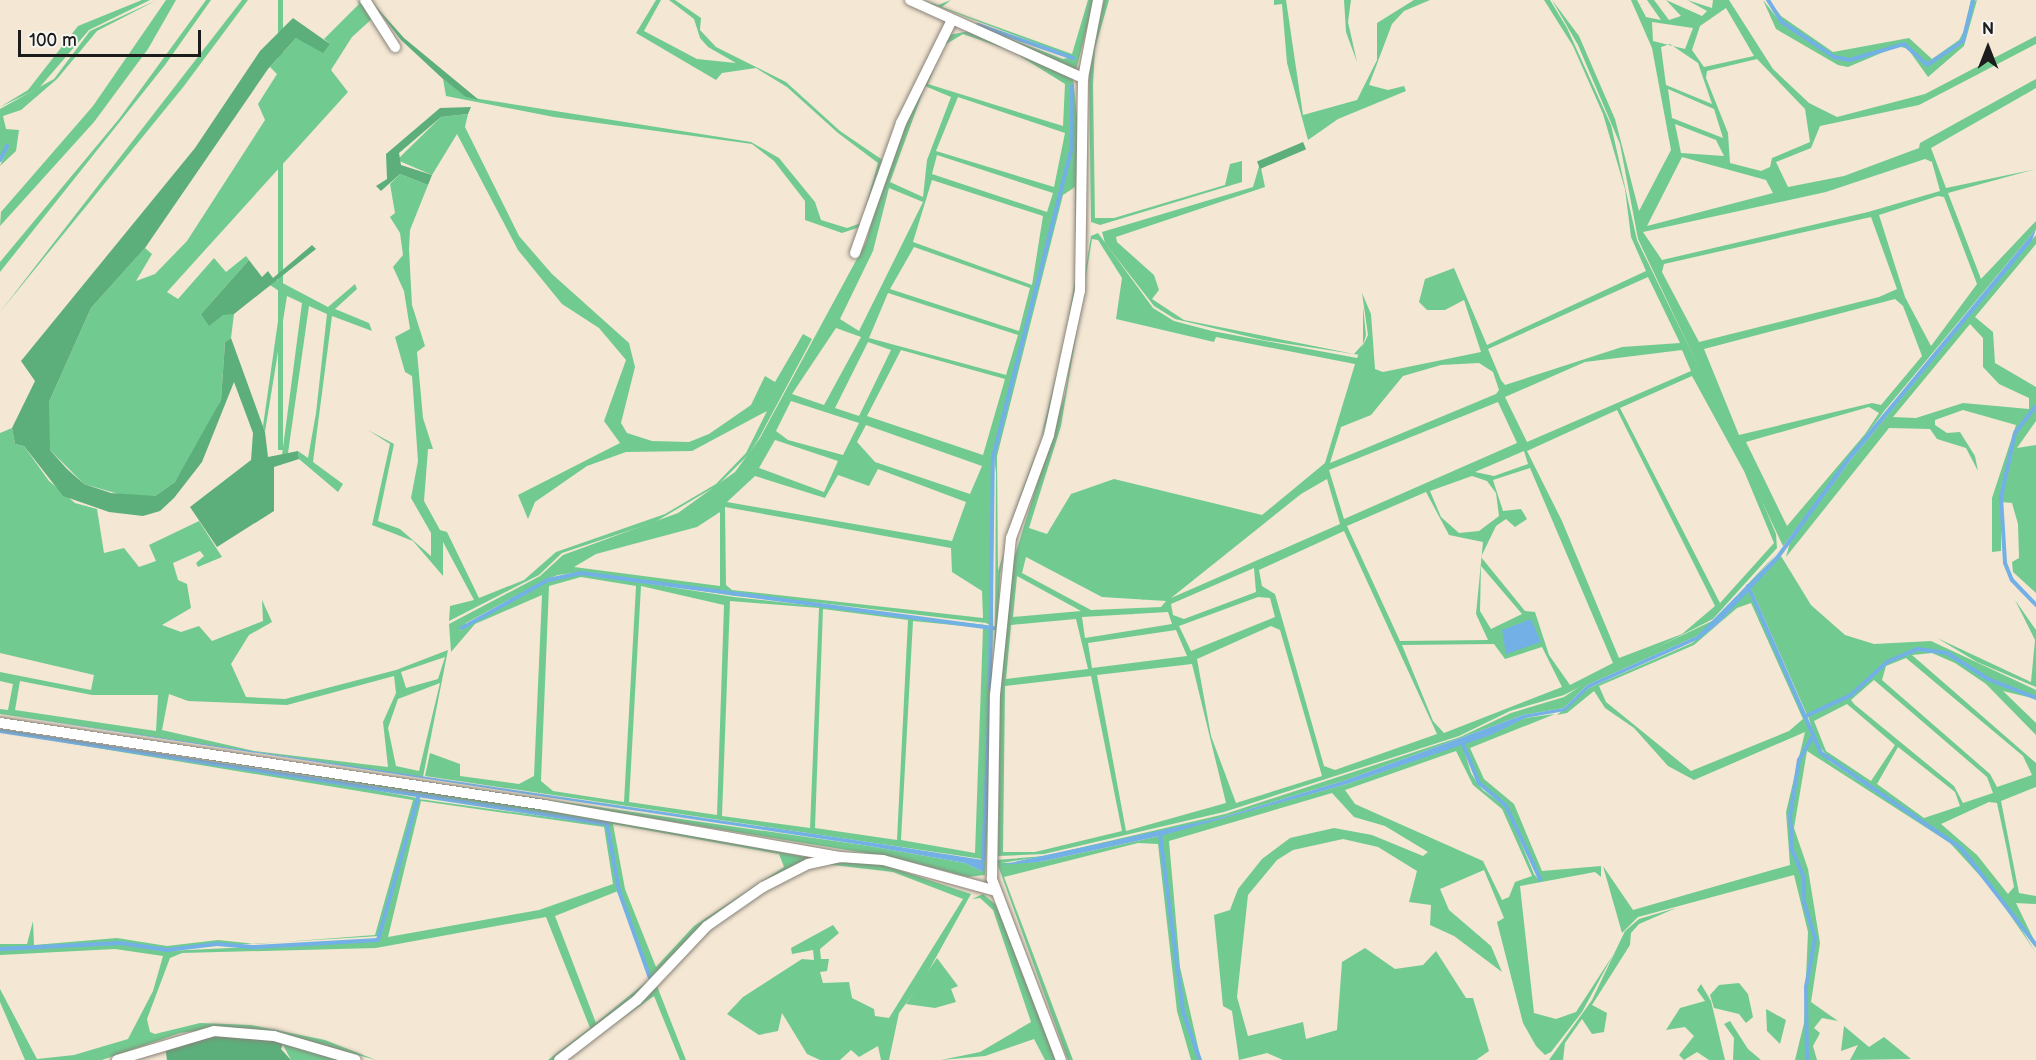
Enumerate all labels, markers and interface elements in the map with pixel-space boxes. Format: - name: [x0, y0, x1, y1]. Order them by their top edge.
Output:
- scale bar: [21, 18, 204, 56]
- north arrow: [1958, 18, 2018, 78]
- text: N: [1982, 20, 1994, 39]
- text: 100 m: [29, 30, 77, 51]

